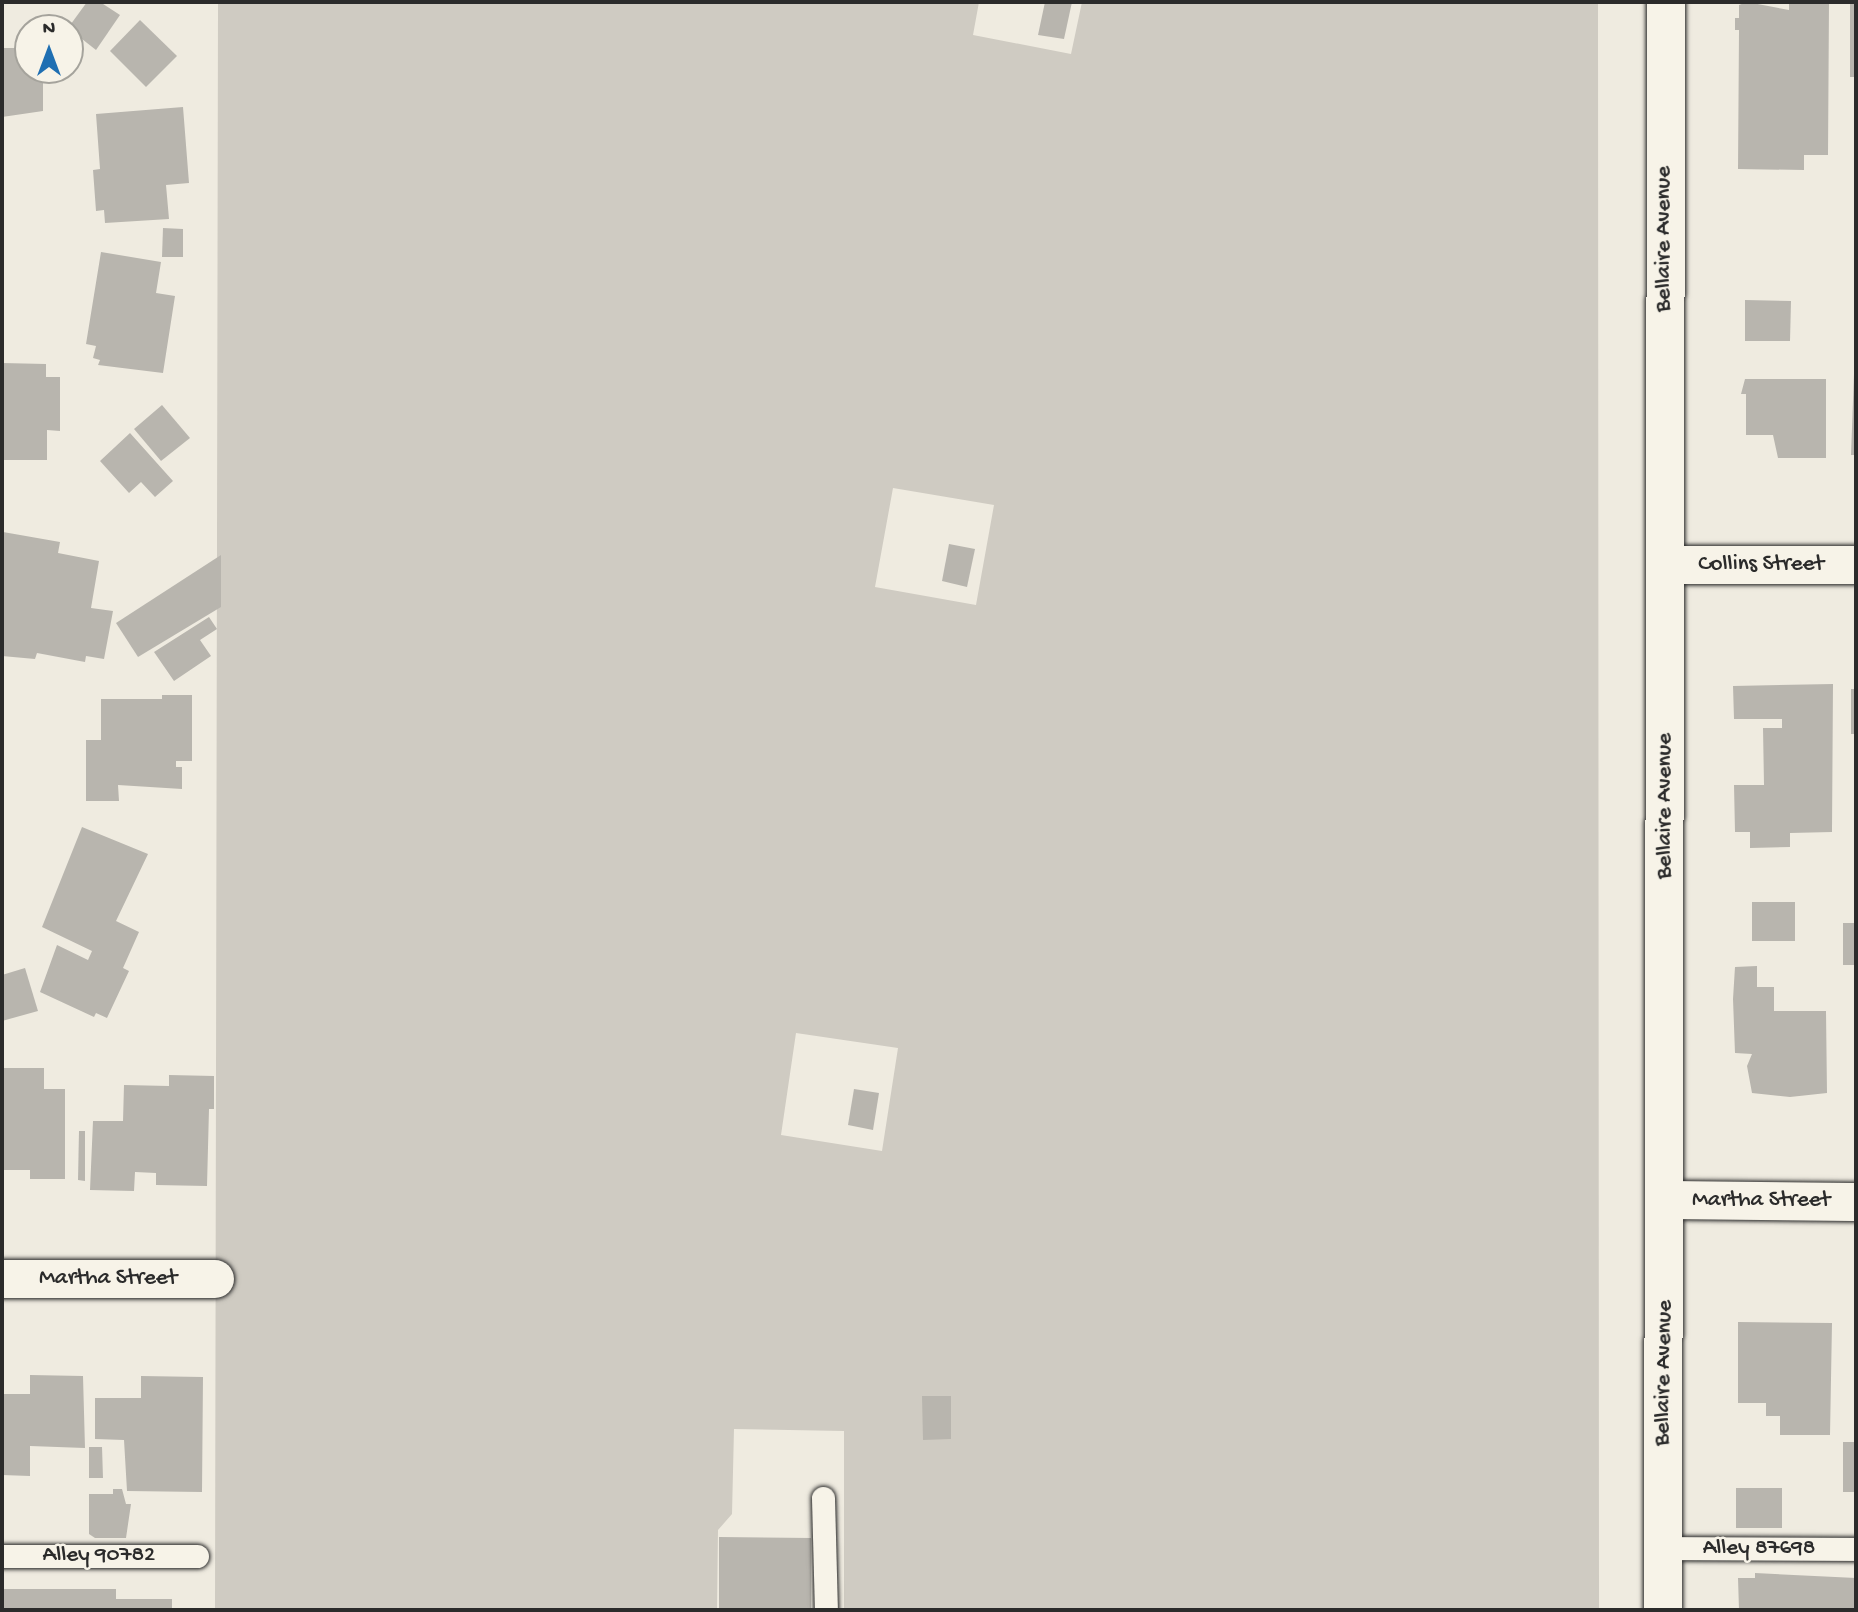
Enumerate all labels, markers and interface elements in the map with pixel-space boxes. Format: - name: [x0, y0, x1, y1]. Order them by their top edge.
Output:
- north arrow: [14, 14, 84, 84]
- text: N: [43, 18, 55, 41]
- street label: Bellaire Avenue: [1651, 166, 1679, 312]
- street label: Collins Street: [1698, 551, 1824, 579]
- street label: Bellaire Avenue: [1652, 733, 1680, 879]
- street label: Martha Street: [1692, 1187, 1830, 1215]
- street label: Martha Street: [39, 1265, 177, 1293]
- street label: Bellaire Avenue: [1650, 1300, 1680, 1446]
- street label: Alley 87698: [1703, 1535, 1815, 1563]
- street label: Alley 90782: [43, 1542, 155, 1570]

